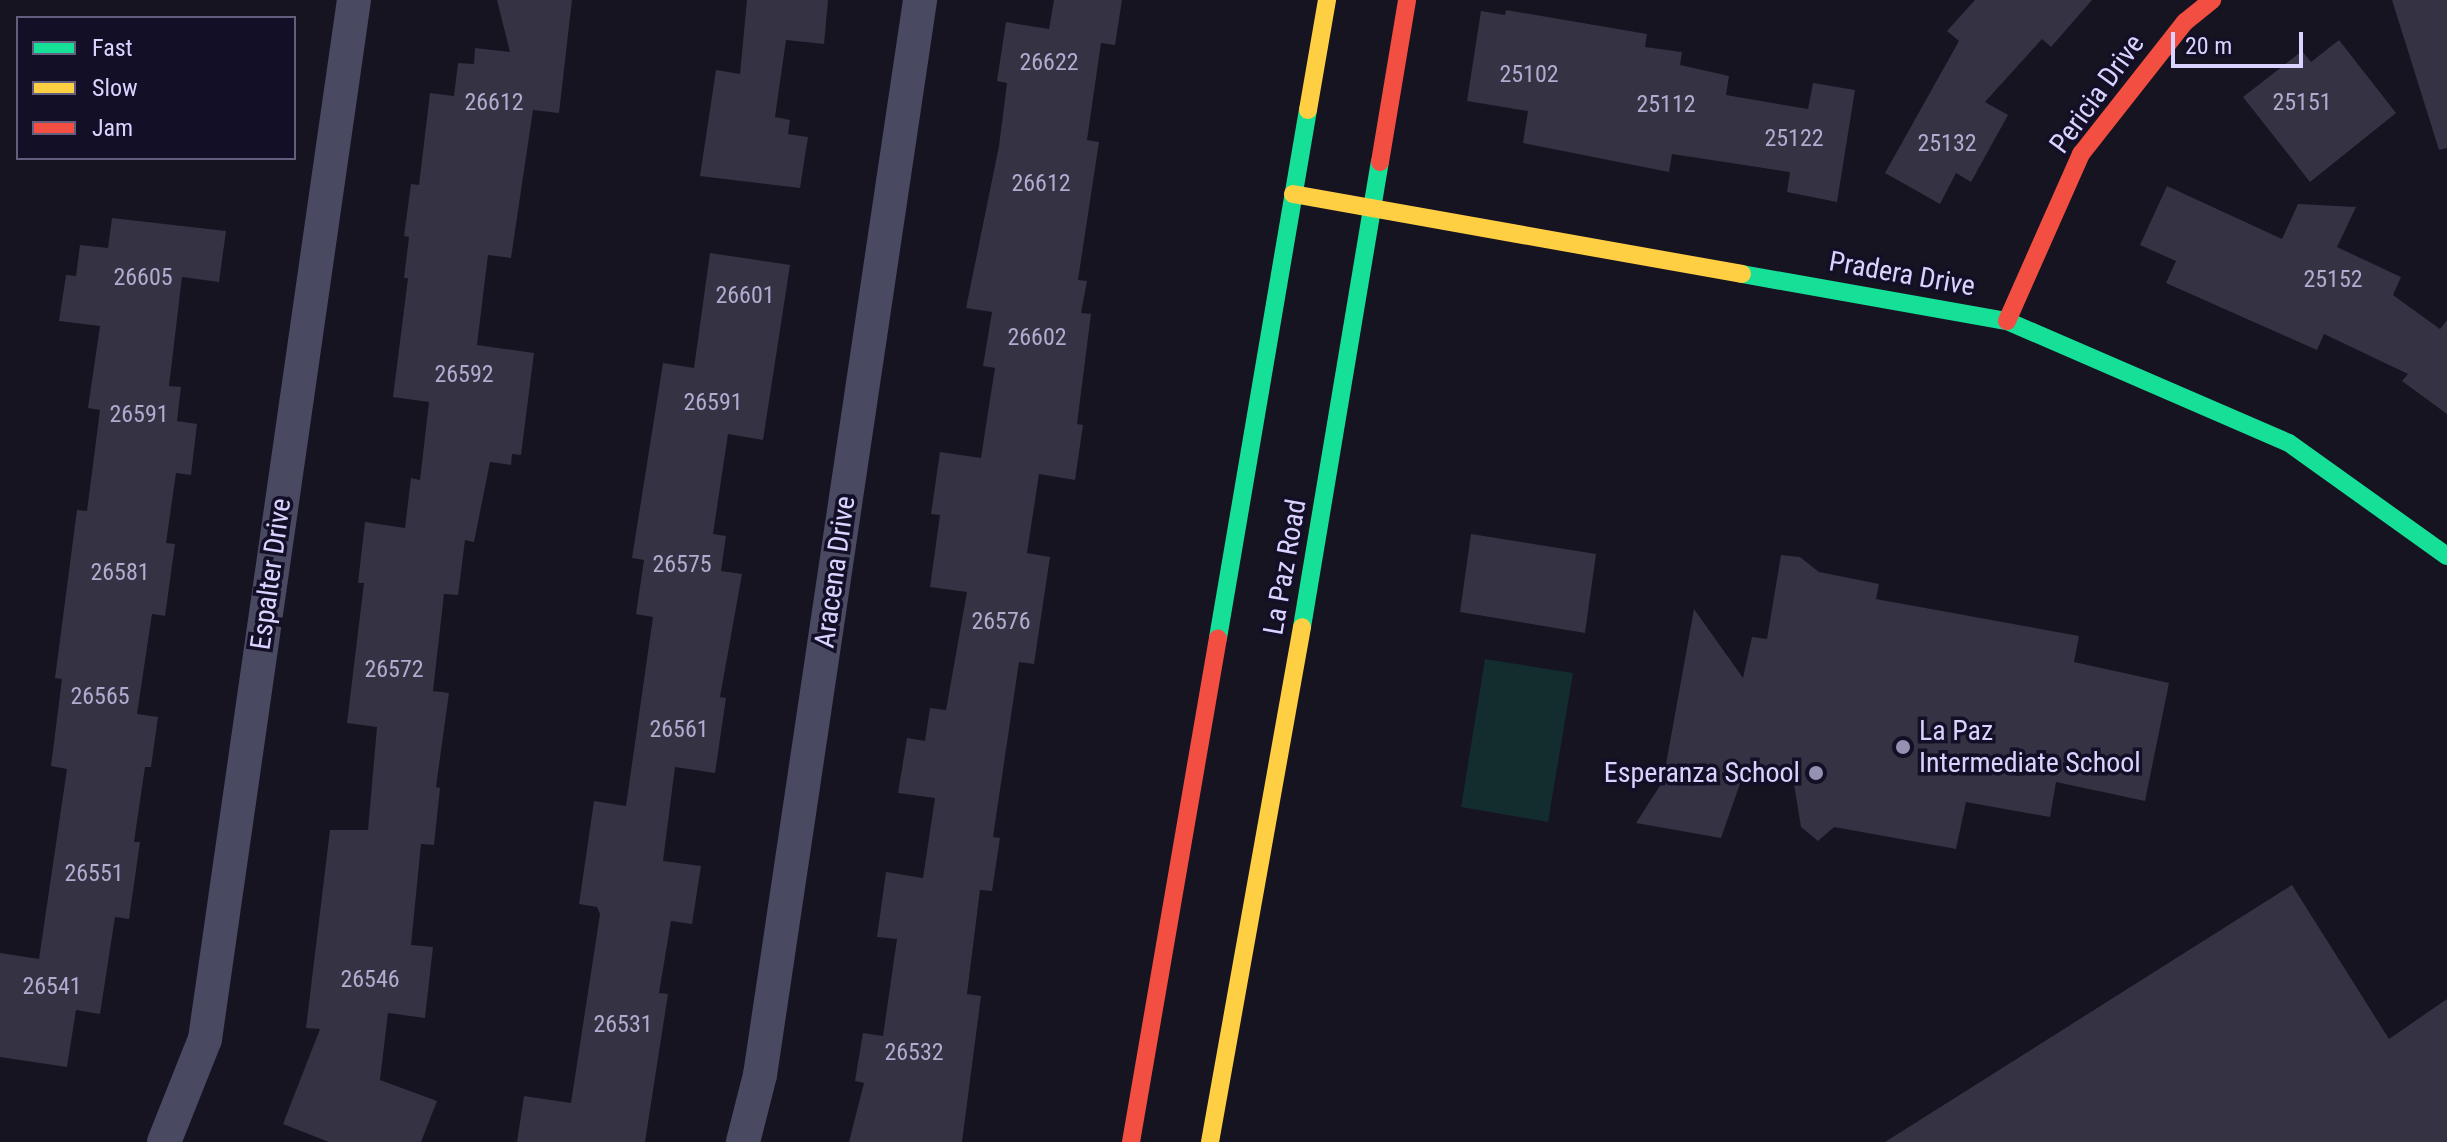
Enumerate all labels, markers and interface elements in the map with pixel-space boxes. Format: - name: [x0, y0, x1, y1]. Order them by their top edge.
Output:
- legend: [16, 16, 296, 160]
- scale bar: [2175, 16, 2307, 66]
- street label: Pericia Drive: [2043, 28, 2151, 160]
- text: 20 m: [2185, 32, 2232, 60]
- text: Fast: [92, 34, 133, 62]
- house number: 26622: [1019, 49, 1079, 77]
- house number: 25102: [1499, 61, 1559, 89]
- text: Slow: [92, 74, 138, 102]
- house number: 26612: [464, 89, 524, 117]
- house number: 25151: [2272, 89, 2332, 117]
- house number: 25112: [1636, 91, 1696, 119]
- text: Jam: [92, 114, 133, 142]
- house number: 25122: [1764, 125, 1824, 153]
- house number: 25132: [1917, 130, 1977, 158]
- house number: 26612: [1011, 170, 1071, 198]
- street label: Pradera Drive: [1826, 245, 1978, 303]
- house number: 26605: [113, 264, 173, 292]
- house number: 25152: [2303, 266, 2363, 294]
- house number: 26601: [715, 282, 775, 310]
- house number: 26602: [1007, 324, 1067, 352]
- house number: 26592: [434, 361, 494, 389]
- house number: 26591: [683, 389, 743, 417]
- house number: 26591: [109, 401, 169, 429]
- street label: Aracena Drive: [808, 494, 862, 650]
- street label: Espalter Drive: [244, 496, 298, 652]
- street label: La Paz Road: [1257, 497, 1313, 637]
- house number: 26575: [652, 551, 712, 579]
- house number: 26581: [90, 559, 150, 587]
- house number: 26576: [971, 608, 1031, 636]
- house number: 26572: [364, 656, 424, 684]
- house number: 26565: [70, 683, 130, 711]
- place label: La Paz Intermediate School: [1919, 714, 2141, 780]
- house number: 26561: [649, 716, 709, 744]
- marker: La Paz Intermediate School: [1894, 738, 1912, 756]
- place label: Esperanza School: [1604, 756, 1800, 790]
- marker: Esperanza School: [1807, 764, 1825, 782]
- house number: 26551: [64, 860, 124, 888]
- house number: 26546: [340, 966, 400, 994]
- house number: 26541: [22, 973, 82, 1001]
- house number: 26531: [593, 1011, 653, 1039]
- house number: 26532: [884, 1039, 944, 1067]

